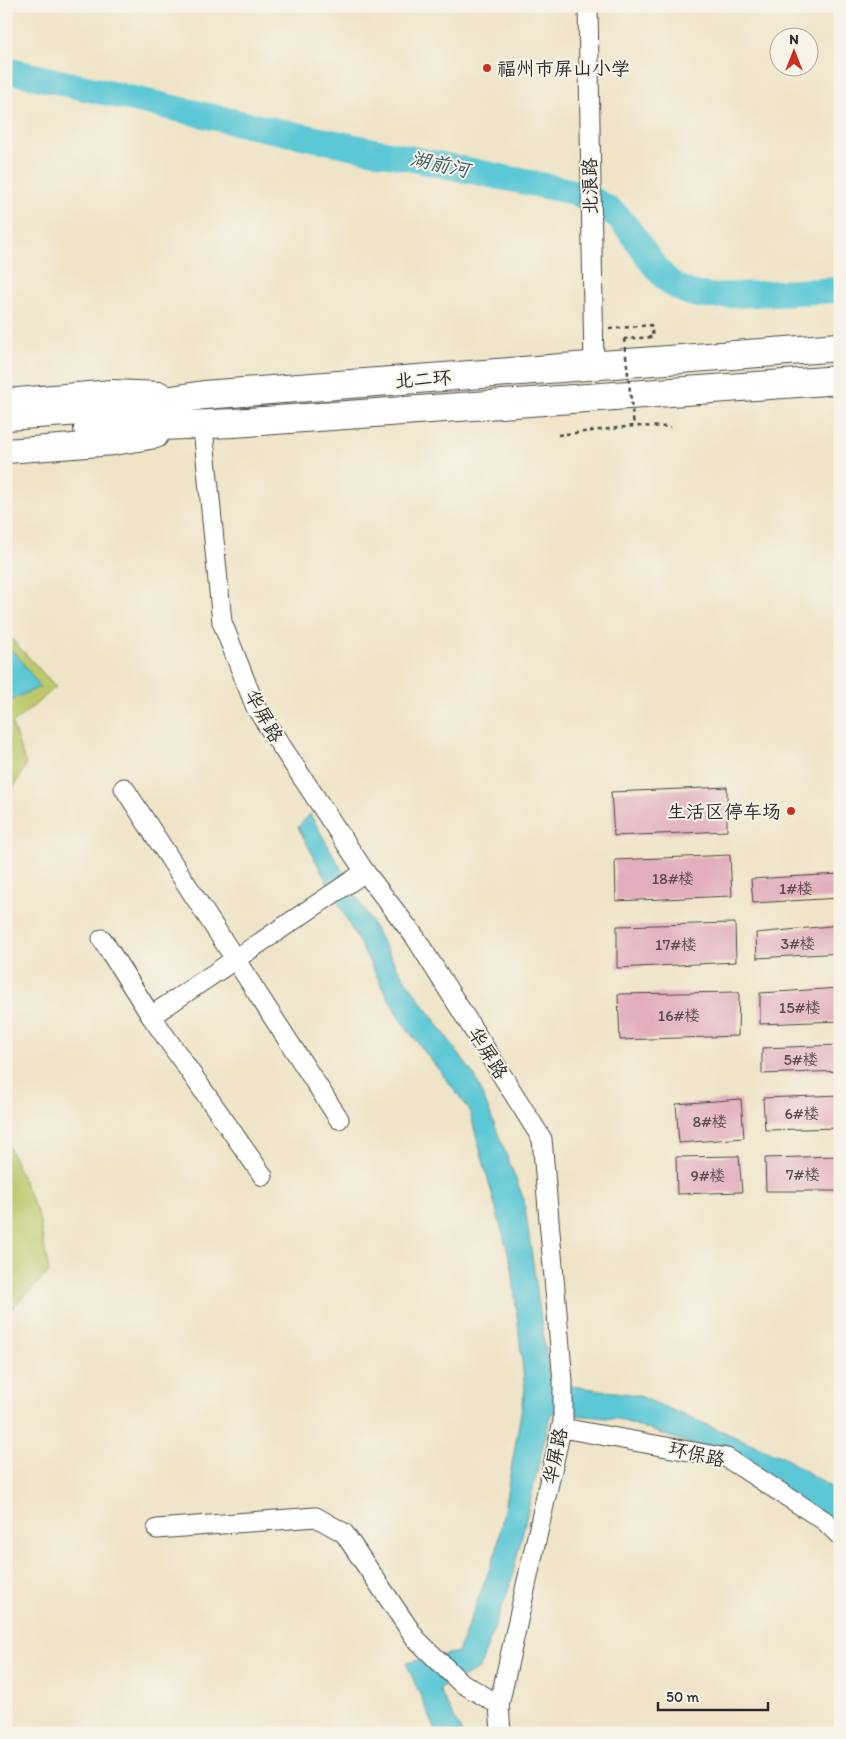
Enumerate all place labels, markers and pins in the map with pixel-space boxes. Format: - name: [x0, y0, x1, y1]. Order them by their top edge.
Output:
- place label: 福州市屏山小学: [497, 57, 630, 80]
- marker: 福州市屏山小学: [481, 62, 493, 74]
- place label: 生活区停车场: [667, 800, 781, 823]
- marker: 生活区停车场: [785, 805, 797, 817]

